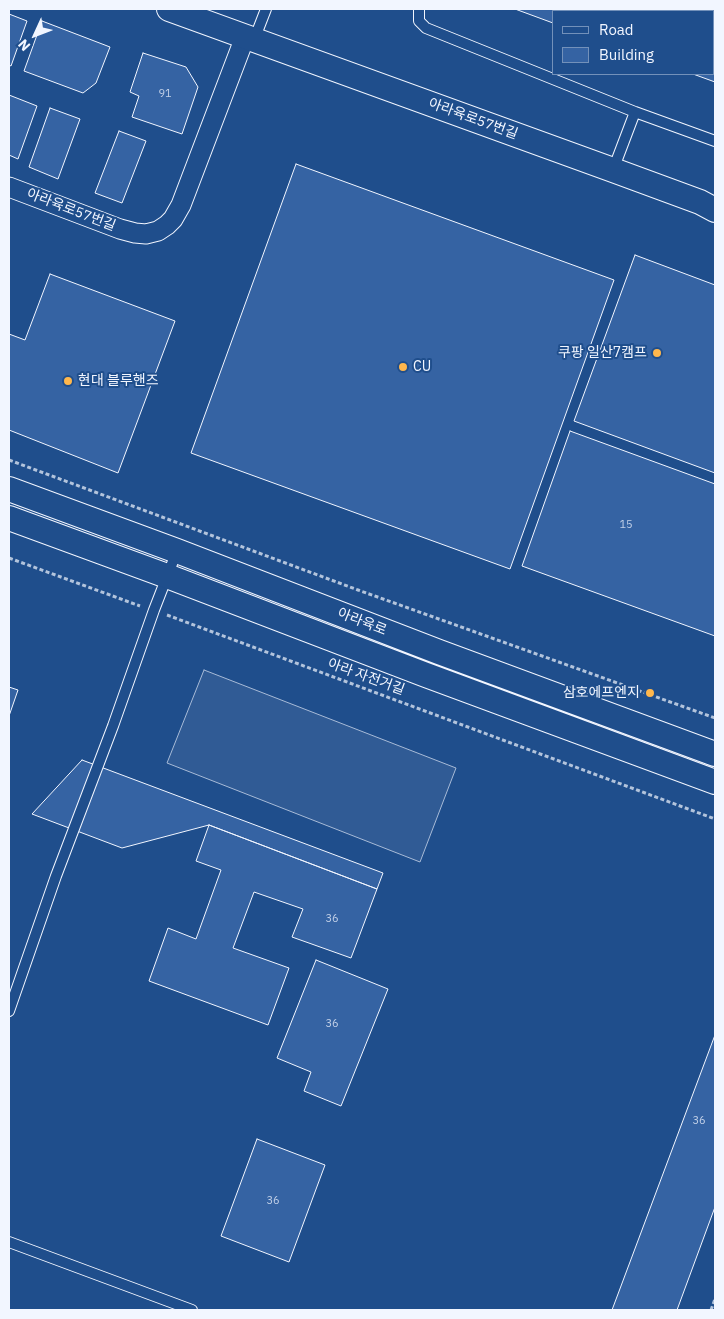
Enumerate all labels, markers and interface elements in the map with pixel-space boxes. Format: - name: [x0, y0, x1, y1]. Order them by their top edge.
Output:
- north arrow: [10, 10, 60, 60]
- legend: [552, 10, 714, 75]
- text: Road: [599, 20, 634, 39]
- text: N: [14, 35, 34, 55]
- text: Building: [599, 45, 654, 64]
- house number: 91: [158, 87, 172, 101]
- street label: 아라육로57번길: [426, 95, 520, 143]
- street label: 아라육로57번길: [24, 185, 118, 235]
- place label: 쿠팡 일산7캠프: [558, 345, 647, 361]
- marker: 쿠팡 일산7캠프: [651, 347, 663, 359]
- place label: CU: [413, 359, 431, 375]
- marker: CU: [397, 361, 409, 373]
- place label: 현대 블루핸즈: [78, 373, 159, 389]
- marker: 현대 블루핸즈: [62, 375, 74, 387]
- house number: 15: [619, 518, 633, 532]
- street label: 아라육로: [335, 605, 389, 639]
- street label: 아라 자전거길: [325, 655, 407, 699]
- place label: 삼호에프엔지: [563, 685, 640, 701]
- marker: 삼호에프엔지: [644, 687, 656, 699]
- house number: 36: [325, 912, 339, 926]
- house number: 36: [325, 1017, 339, 1031]
- house number: 36: [692, 1114, 706, 1128]
- house number: 36: [266, 1194, 280, 1208]

